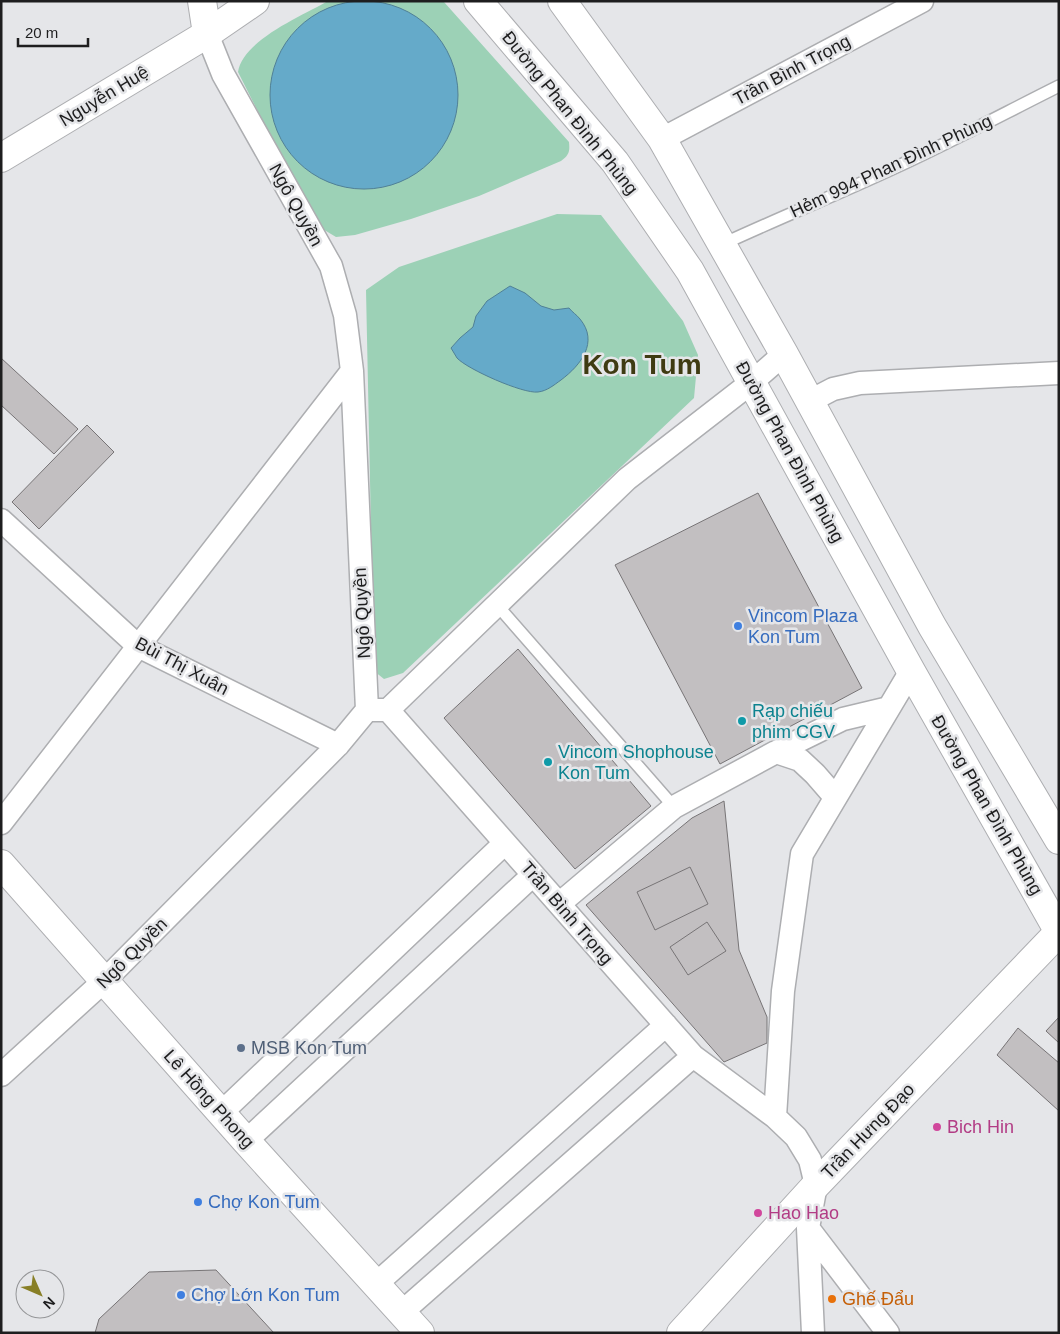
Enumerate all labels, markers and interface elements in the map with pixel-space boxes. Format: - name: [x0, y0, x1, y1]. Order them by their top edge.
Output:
- scale bar: [18, 15, 88, 47]
- text: 20 m: [25, 24, 58, 41]
- street label: Đường Phan Đình Phùng: [498, 27, 642, 199]
- street label: Trần Bình Trọng: [730, 31, 854, 109]
- street label: Nguyễn Huệ: [55, 61, 152, 130]
- street label: Hẻm 994 Phan Đình Phùng: [787, 110, 995, 222]
- street label: Ngô Quyền: [265, 160, 327, 250]
- district label: Kon Tum: [582, 349, 702, 380]
- street label: Đường Phan Đình Phùng: [732, 358, 848, 546]
- street label: Ngô Quyền: [350, 567, 374, 659]
- place label: Vincom Plaza Kon Tum: [748, 606, 859, 647]
- marker: Vincom Plaza Kon Tum: [732, 620, 744, 632]
- street label: Bùi Thị Xuân: [132, 633, 232, 699]
- place label: Rạp chiếu phim CGV: [752, 701, 835, 742]
- street label: Đường Phan Đình Phùng: [927, 712, 1047, 898]
- marker: Rạp chiếu phim CGV: [736, 715, 748, 727]
- place label: Vincom Shophouse Kon Tum: [558, 742, 714, 783]
- marker: Vincom Shophouse Kon Tum: [542, 756, 554, 768]
- street label: Trần Bình Trọng: [517, 858, 617, 968]
- street label: Ngô Quyền: [93, 914, 171, 992]
- place label: MSB Kon Tum: [251, 1038, 367, 1058]
- marker: MSB Kon Tum: [235, 1042, 247, 1054]
- street label: Lê Hồng Phong: [160, 1046, 258, 1152]
- street label: Trần Hưng Đạo: [818, 1079, 918, 1183]
- place label: Bich Hin: [947, 1117, 1014, 1137]
- marker: Bich Hin: [931, 1121, 943, 1133]
- place label: Chợ Kon Tum: [208, 1192, 320, 1212]
- marker: Chợ Kon Tum: [192, 1196, 204, 1208]
- place label: Hao Hao: [768, 1203, 839, 1223]
- marker: Hao Hao: [752, 1207, 764, 1219]
- north arrow: [15, 1269, 65, 1319]
- place label: Chợ Lớn Kon Tum: [191, 1285, 340, 1305]
- marker: Chợ Lớn Kon Tum: [175, 1289, 187, 1301]
- place label: Ghế Đẩu: [842, 1289, 914, 1309]
- marker: Ghế Đẩu: [826, 1293, 838, 1305]
- text: N: [40, 1294, 58, 1312]

